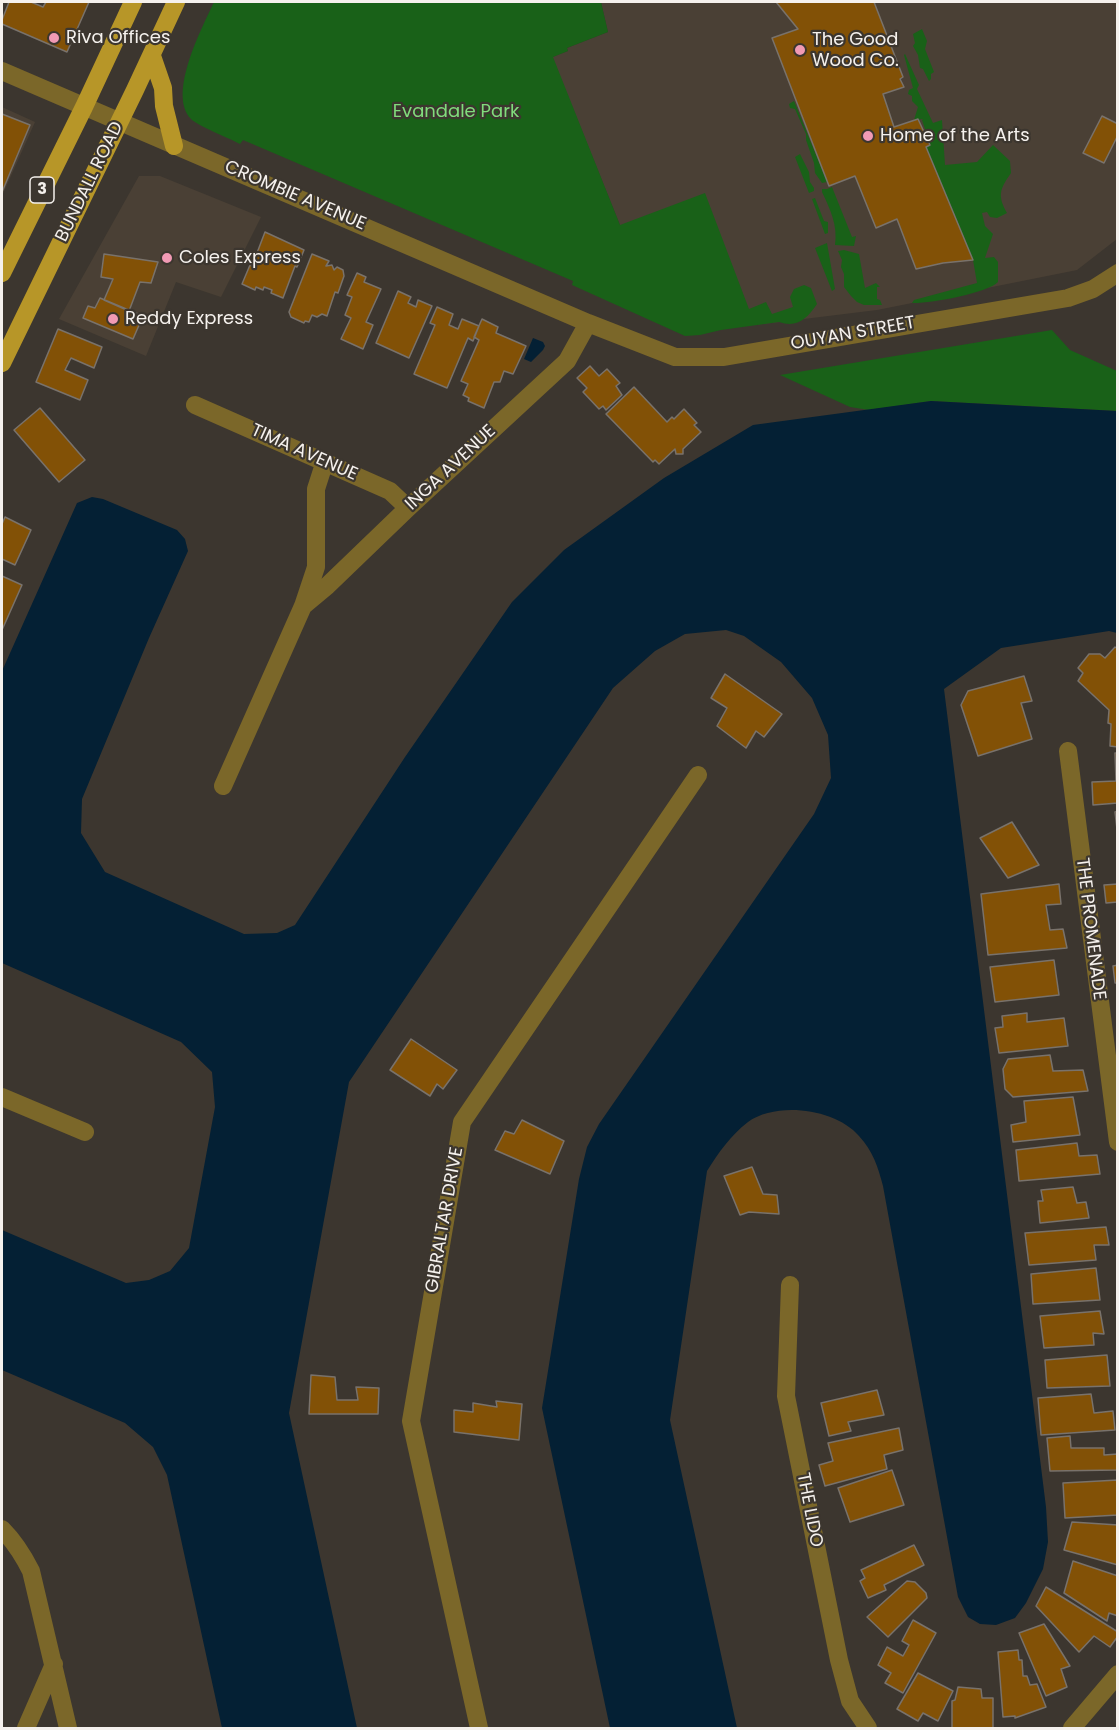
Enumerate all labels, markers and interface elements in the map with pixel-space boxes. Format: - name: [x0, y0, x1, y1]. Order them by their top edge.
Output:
- place label: Riva Offices: [66, 27, 170, 49]
- place label: The Good Wood Co.: [812, 29, 899, 72]
- marker: Riva Offices: [47, 31, 61, 45]
- marker: The Good Wood Co.: [793, 43, 807, 57]
- park label: Evandale Park: [393, 101, 519, 123]
- street label: BUNDALL ROAD: [52, 118, 128, 246]
- place label: Home of the Arts: [880, 125, 1030, 147]
- marker: Home of the Arts: [861, 129, 875, 143]
- street label: CROMBIE AVENUE: [221, 156, 369, 236]
- road number: 3: [30, 177, 54, 203]
- place label: Coles Express: [179, 247, 301, 269]
- marker: Coles Express: [160, 251, 174, 265]
- place label: Reddy Express: [125, 308, 253, 330]
- marker: Reddy Express: [106, 312, 120, 326]
- street label: OUYAN STREET: [789, 312, 917, 356]
- street label: TIMA AVENUE: [247, 420, 361, 486]
- street label: INGA AVENUE: [401, 421, 501, 515]
- street label: THE PROMENADE: [1071, 857, 1109, 1001]
- street label: GIBRALTAR DRIVE: [422, 1146, 468, 1294]
- street label: THE LIDO: [791, 1471, 827, 1549]

